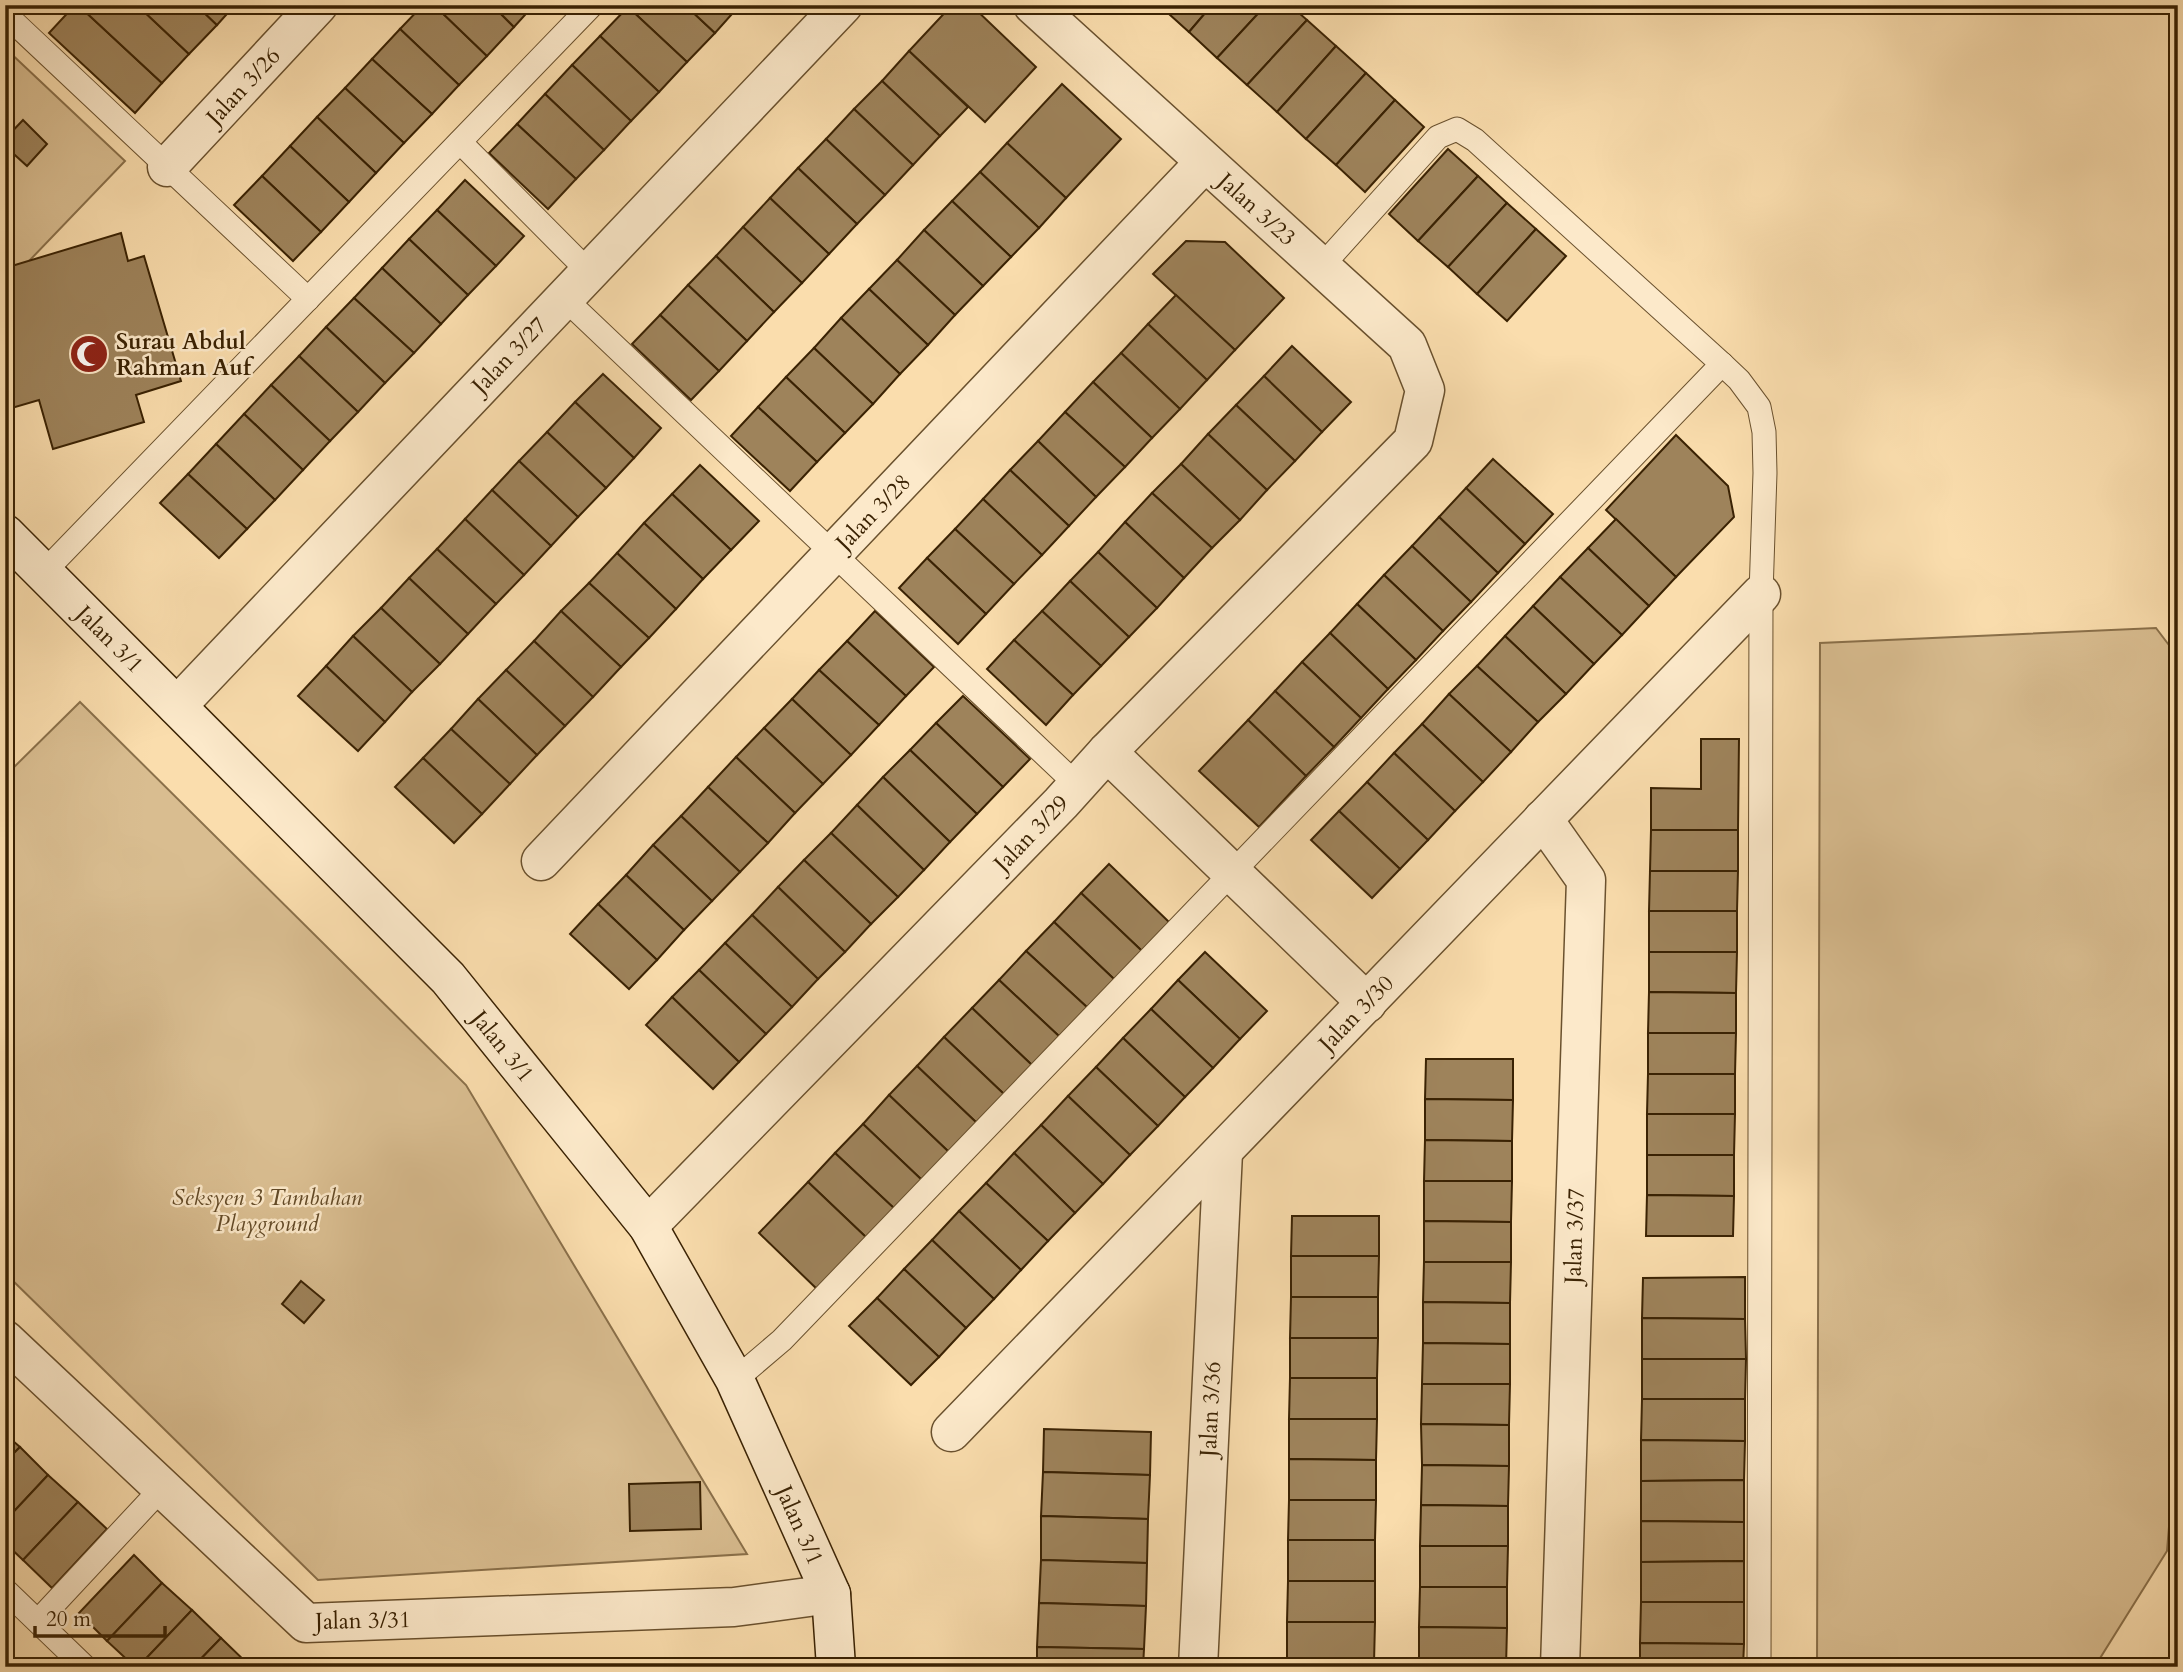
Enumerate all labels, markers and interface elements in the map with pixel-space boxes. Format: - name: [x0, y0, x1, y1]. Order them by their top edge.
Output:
- street label: Jalan 3/26: [197, 41, 287, 134]
- street label: Jalan 3/23: [1209, 164, 1303, 253]
- street label: Jalan 3/27: [463, 310, 554, 403]
- place label: Surau Abdul Rahman Auf: [116, 326, 255, 383]
- mosque icon: Surau Abdul Rahman Auf: [68, 333, 110, 375]
- street label: Jalan 3/28: [827, 467, 918, 560]
- street label: Jalan 3/1: [67, 597, 150, 680]
- street label: Jalan 3/29: [985, 788, 1076, 881]
- street label: Jalan 3/30: [1310, 968, 1401, 1061]
- street label: Jalan 3/1: [462, 1002, 541, 1089]
- park label: Seksyen 3 Tambahan Playground: [172, 1182, 363, 1239]
- street label: Jalan 3/37: [1557, 1188, 1592, 1287]
- street label: Jalan 3/36: [1192, 1360, 1228, 1461]
- street label: Jalan 3/1: [767, 1478, 831, 1570]
- scale bar: [35, 1595, 164, 1639]
- street label: Jalan 3/31: [312, 1604, 411, 1637]
- text: 20 m: [46, 1605, 91, 1634]

